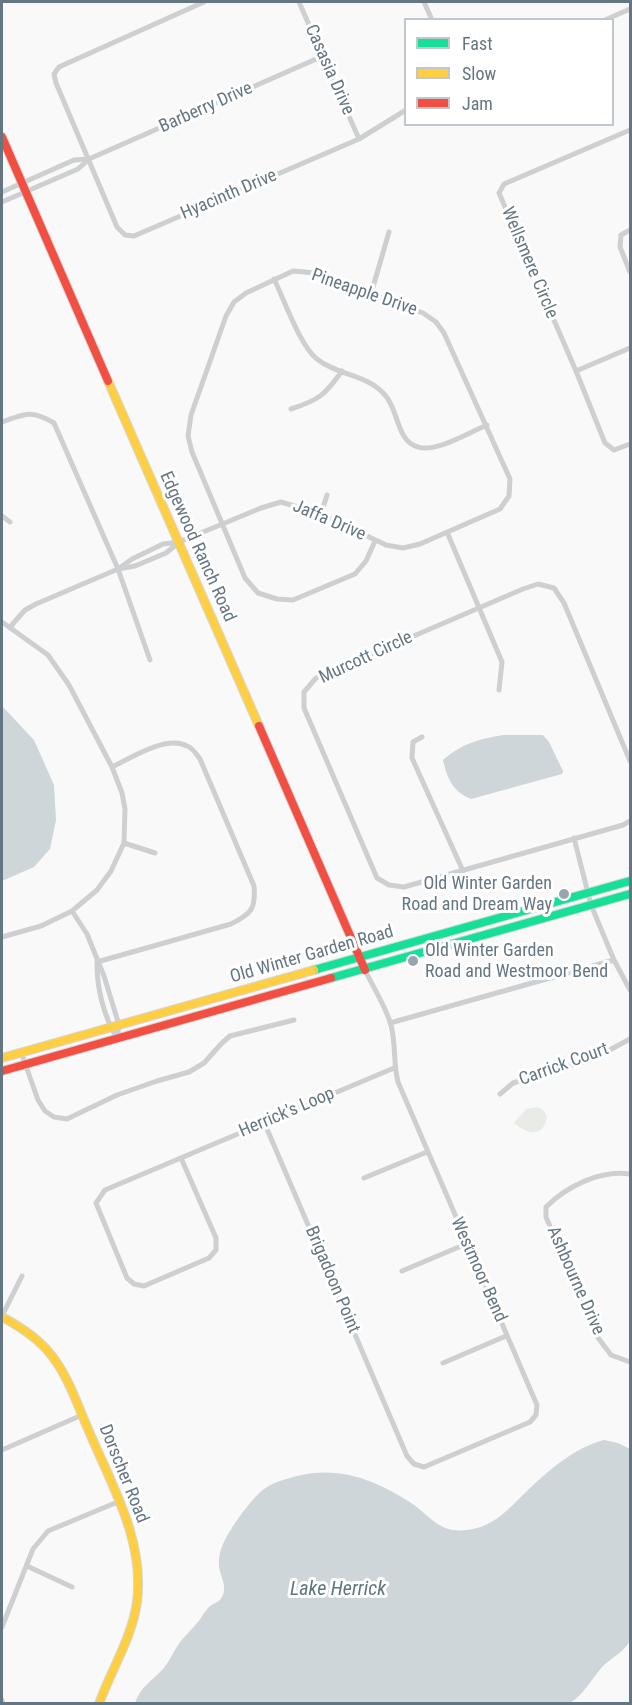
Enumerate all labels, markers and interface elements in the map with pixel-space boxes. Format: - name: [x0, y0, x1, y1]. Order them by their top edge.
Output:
- legend: [404, 18, 614, 126]
- street label: Casasia Drive: [299, 21, 359, 119]
- text: Fast: [462, 33, 493, 54]
- text: Slow: [462, 63, 496, 84]
- street label: Barberry Drive: [156, 78, 256, 138]
- text: Jam: [462, 93, 493, 114]
- street label: Hyacinth Drive: [178, 165, 280, 225]
- street label: Wellsmere Circle: [496, 204, 562, 322]
- street label: Pineapple Drive: [308, 265, 420, 321]
- street label: Edgewood Ranch Road: [154, 469, 240, 625]
- street label: Jaffa Drive: [289, 496, 369, 546]
- street label: Murcott Circle: [316, 627, 416, 689]
- place label: Old Winter Garden Road and Dream Way: [402, 873, 552, 916]
- marker: Old Winter Garden Road and Dream Way: [557, 887, 571, 901]
- street label: Old Winter Garden Road: [228, 921, 396, 989]
- place label: Old Winter Garden Road and Westmoor Bend: [425, 940, 608, 982]
- marker: Old Winter Garden Road and Westmoor Bend: [406, 954, 420, 968]
- street label: Carrick Court: [516, 1039, 612, 1091]
- street label: Herrick's Loop: [236, 1083, 338, 1143]
- street label: Westmoor Bend: [445, 1214, 511, 1326]
- street label: Brigadoon Point: [300, 1223, 364, 1337]
- street label: Ashbourne Drive: [541, 1223, 609, 1339]
- street label: Dorscher Road: [93, 1422, 153, 1526]
- water label: Lake Herrick: [290, 1578, 386, 1602]

